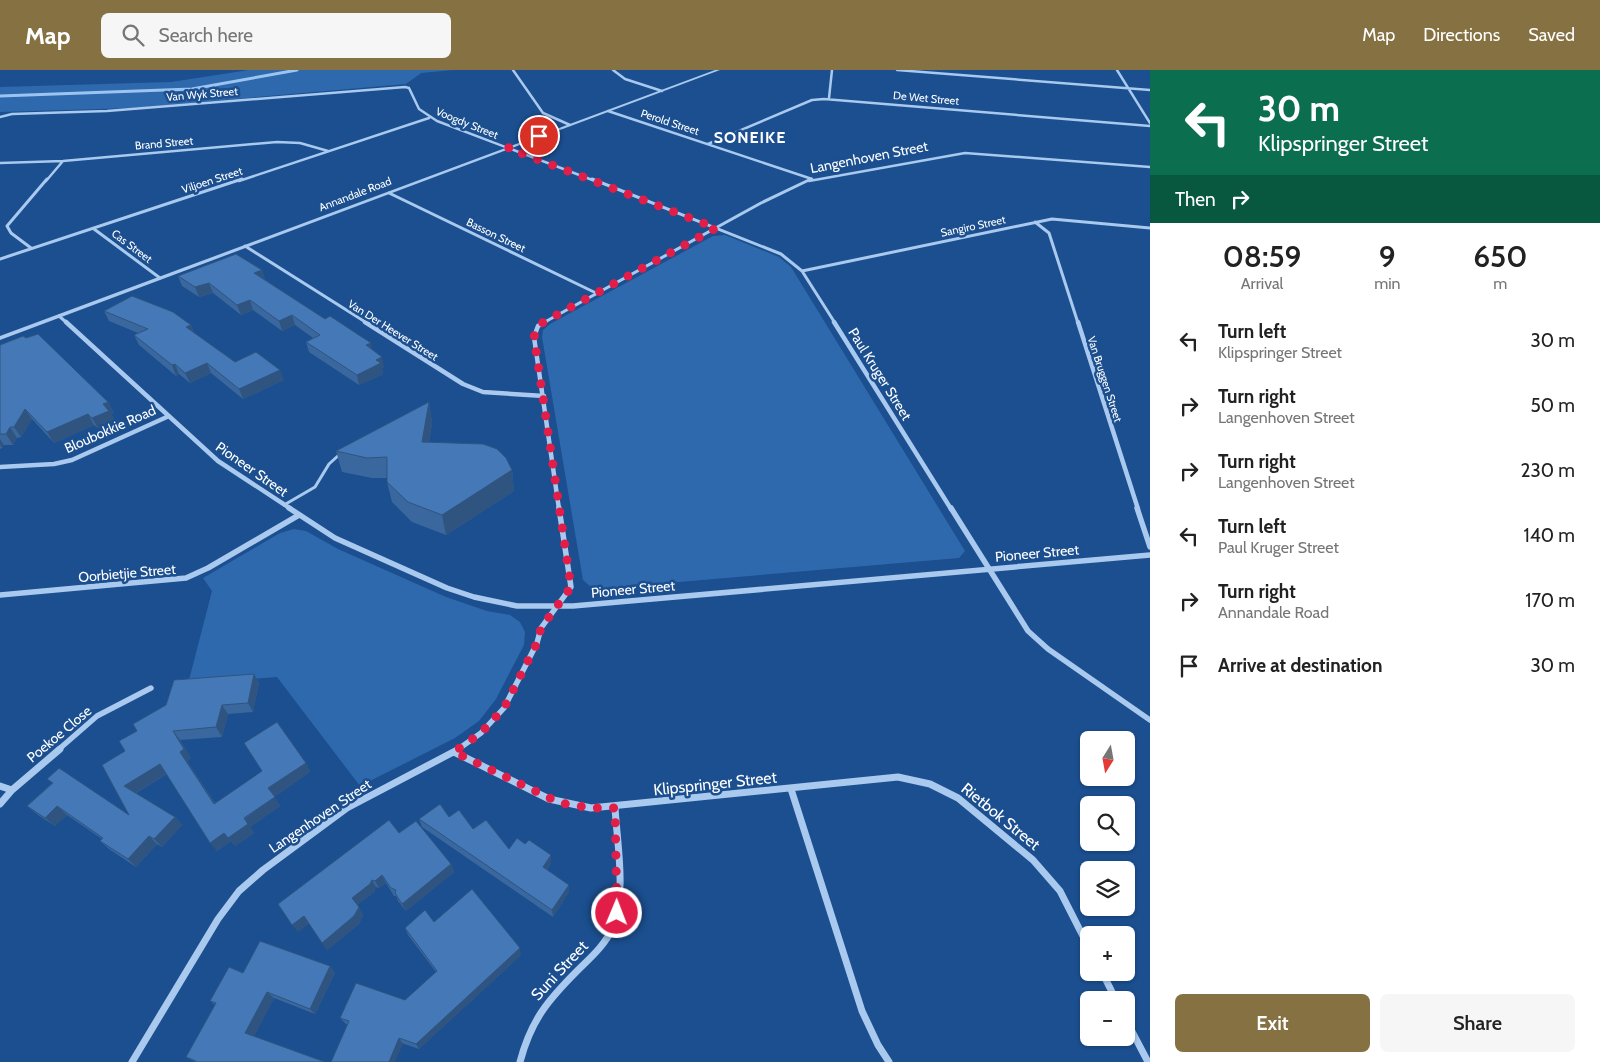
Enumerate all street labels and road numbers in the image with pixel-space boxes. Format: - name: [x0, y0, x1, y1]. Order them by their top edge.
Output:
- street label: Van Wyk Street: [166, 84, 239, 104]
- street label: De Wet Street: [892, 88, 960, 108]
- street label: Voogdy Street: [434, 104, 501, 142]
- street label: Perold Street: [639, 106, 701, 138]
- street label: Brand Street: [134, 133, 194, 153]
- street label: Langenhoven Street: [809, 137, 930, 177]
- street label: Viljoen Street: [180, 164, 244, 196]
- street label: Annandale Road: [317, 174, 393, 214]
- street label: Sangiro Street: [939, 212, 1007, 240]
- street label: Basson Street: [464, 215, 528, 255]
- street label: Cas Street: [109, 226, 155, 266]
- street label: Van Der Heever Street: [345, 297, 441, 364]
- street label: Paul Kruger Street: [844, 324, 916, 424]
- street label: Van Bruggen Street: [1085, 334, 1126, 424]
- street label: Bloubokkie Road: [61, 401, 159, 457]
- street label: Pioneer Street: [212, 437, 292, 501]
- street label: Pioneer Street: [994, 540, 1080, 566]
- street label: Oorbietjie Street: [78, 560, 177, 586]
- street label: Pioneer Street: [590, 576, 676, 602]
- street label: Poekoe Close: [23, 702, 95, 766]
- street label: Klipspringer Street: [652, 768, 778, 799]
- street label: Langenhoven Street: [265, 775, 375, 857]
- street label: Rietbok Street: [957, 779, 1044, 854]
- street label: Suni Street: [527, 936, 592, 1004]

